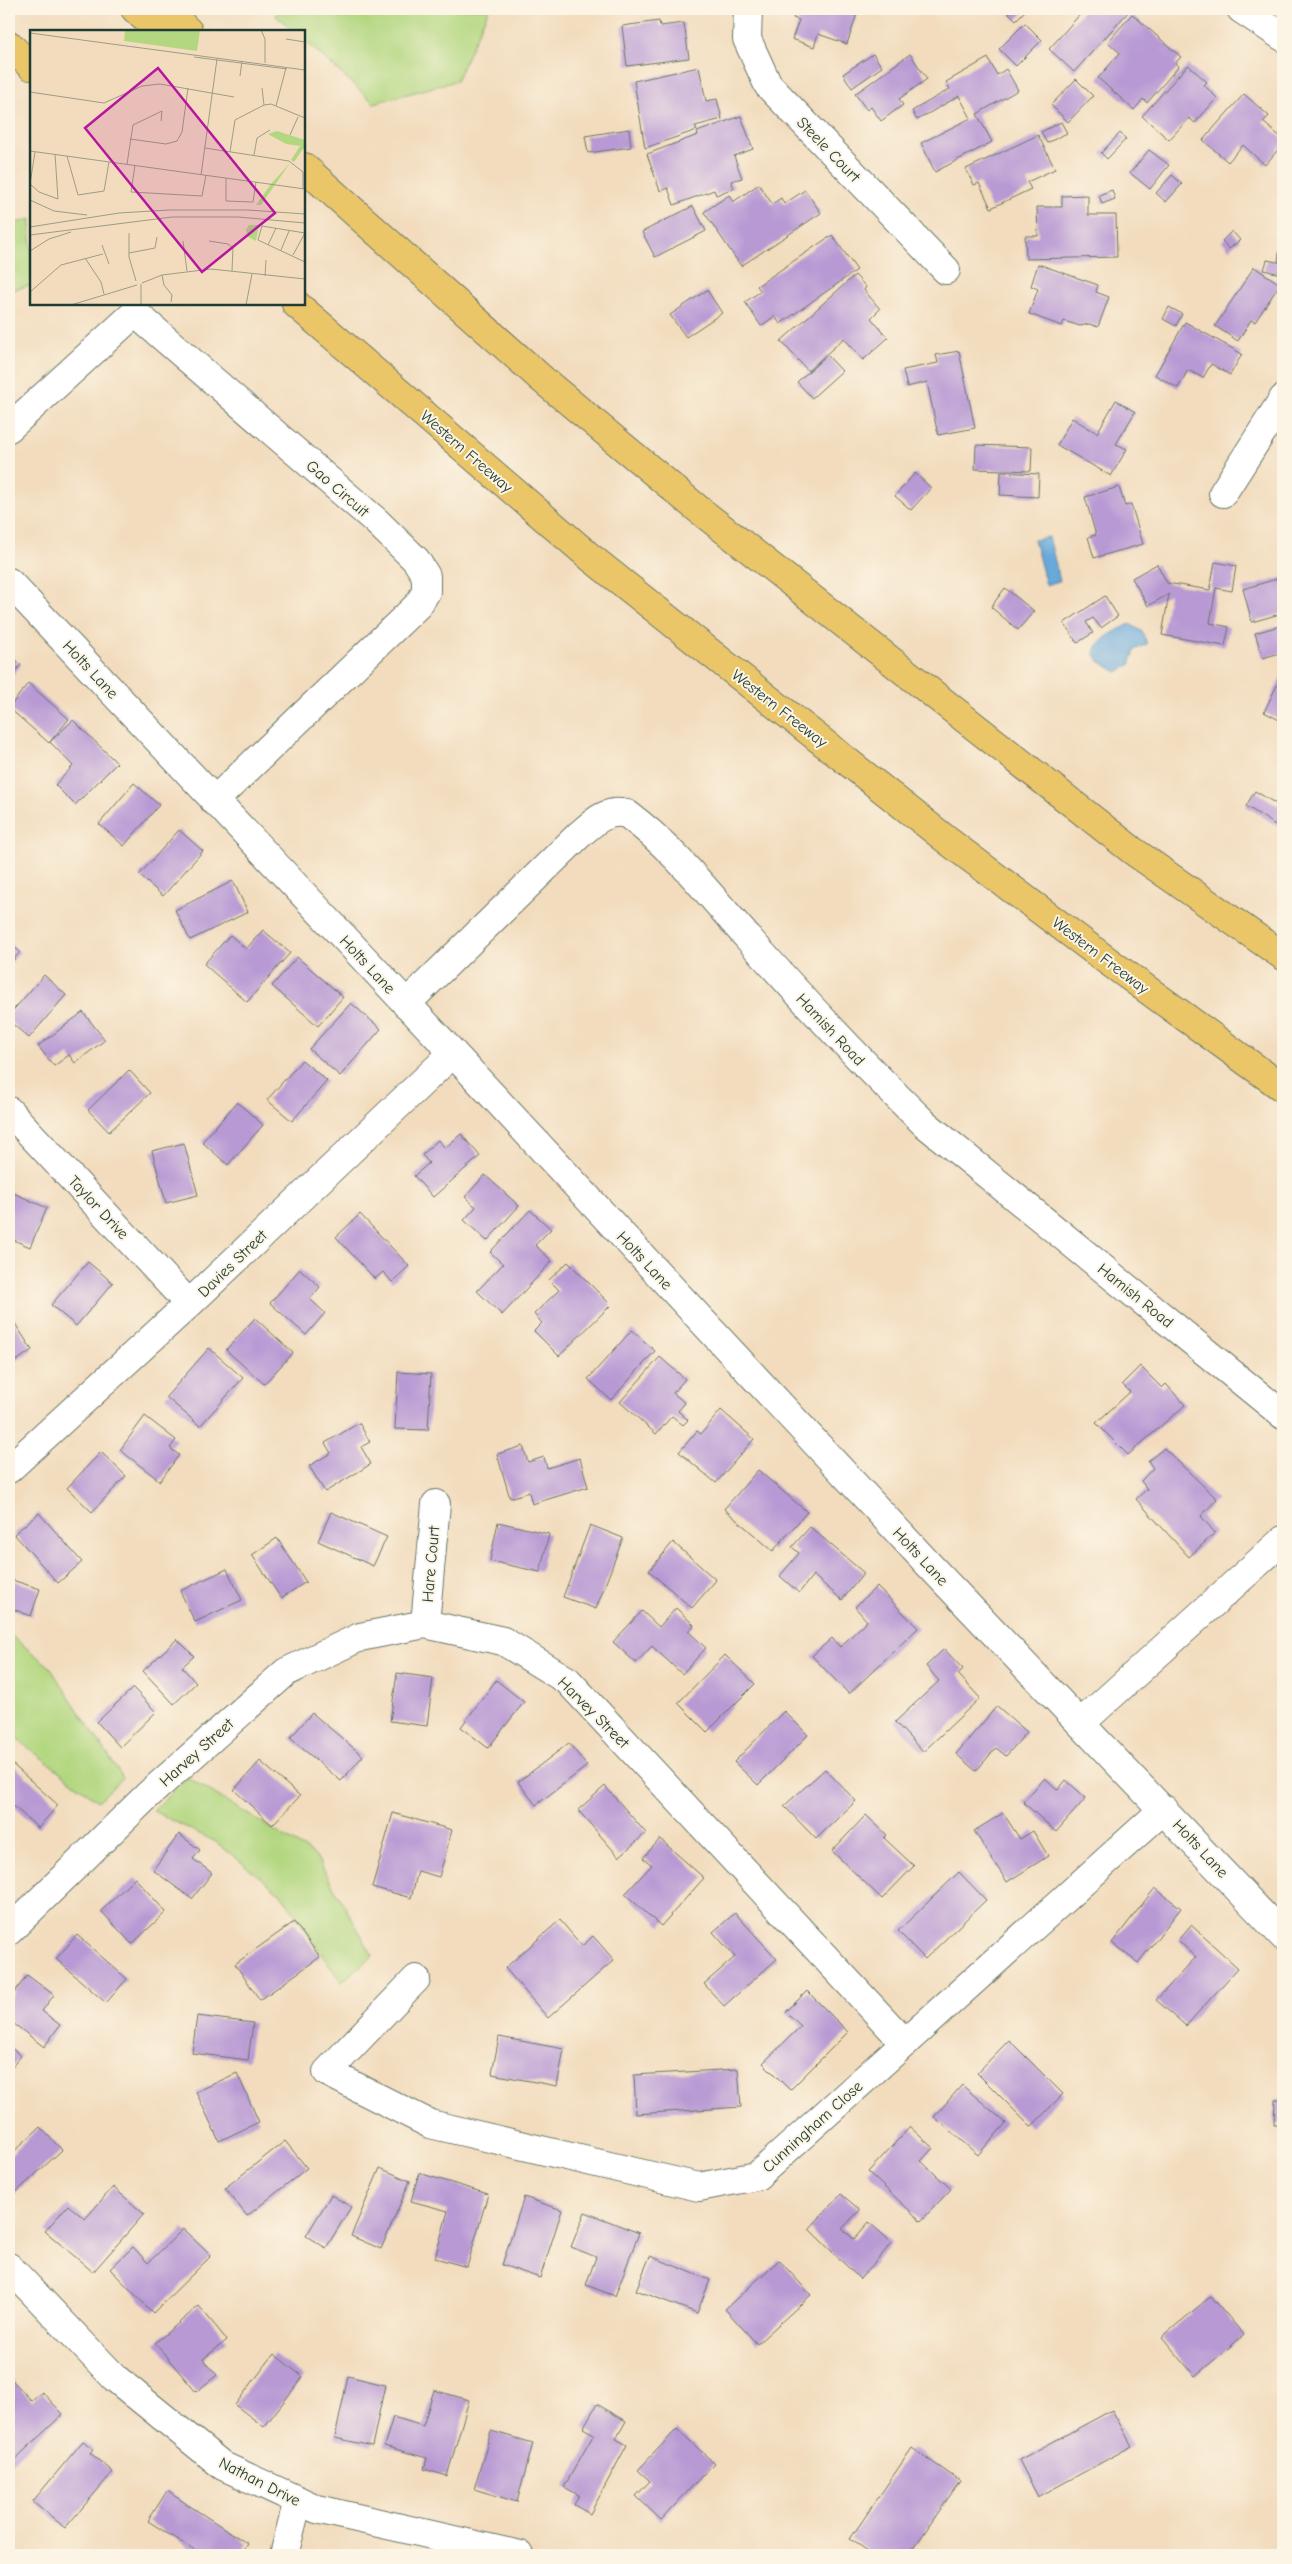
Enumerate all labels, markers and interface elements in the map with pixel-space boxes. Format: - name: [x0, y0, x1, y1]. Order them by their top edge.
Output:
- inset map: [30, 30, 305, 305]
- street label: Steele Court: [793, 114, 864, 186]
- street label: Western Freeway: [417, 407, 517, 497]
- street label: Gao Circuit: [302, 457, 373, 521]
- street label: Holts Lane: [59, 637, 122, 703]
- street label: Western Freeway: [728, 666, 831, 752]
- street label: Western Freeway: [1049, 914, 1153, 998]
- street label: Holts Lane: [336, 932, 399, 998]
- street label: Hamish Road: [792, 990, 868, 1069]
- street label: Taylor Drive: [64, 1172, 132, 1243]
- street label: Davies Street: [195, 1226, 271, 1301]
- street label: Holts Lane: [613, 1228, 676, 1294]
- street label: Hamish Road: [1094, 1260, 1177, 1332]
- street label: Holts Lane: [889, 1524, 952, 1590]
- street label: Hare Court: [419, 1525, 443, 1603]
- street label: Harvey Street: [554, 1673, 633, 1752]
- street label: Harvey Street: [156, 1715, 238, 1791]
- street label: Holts Lane: [1169, 1816, 1232, 1882]
- street label: Cunningham Close: [759, 2077, 866, 2176]
- street label: Nathan Drive: [216, 2454, 303, 2510]

